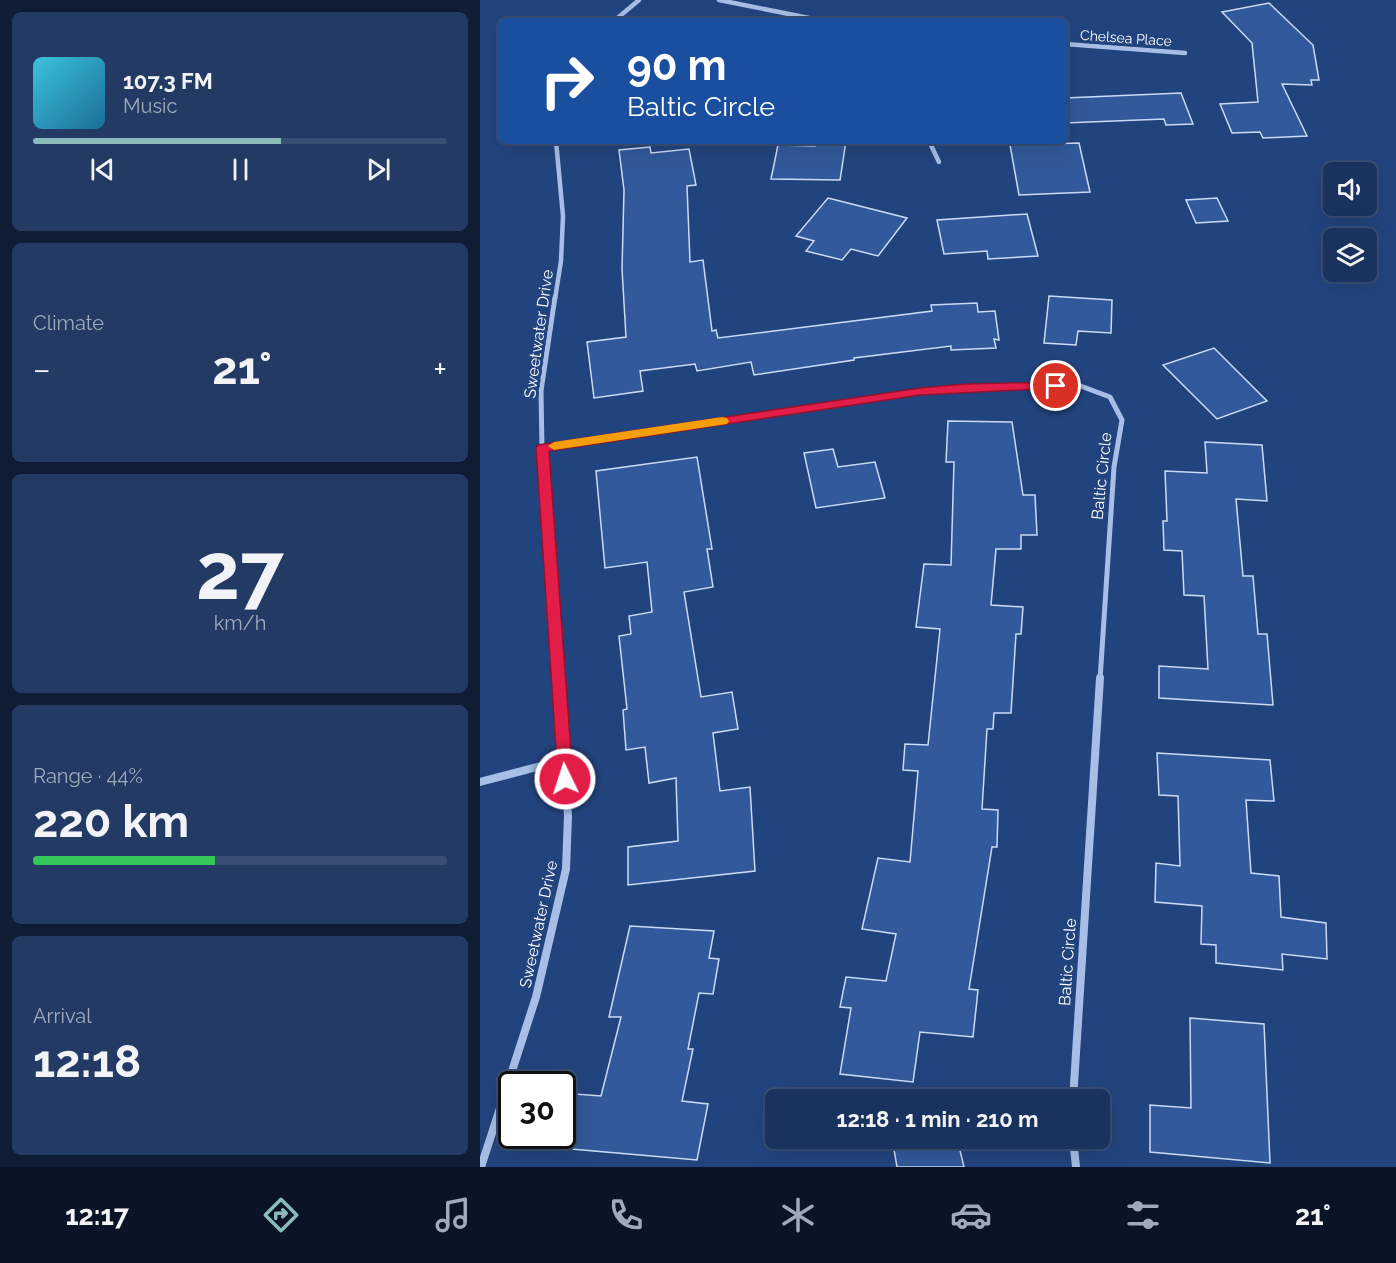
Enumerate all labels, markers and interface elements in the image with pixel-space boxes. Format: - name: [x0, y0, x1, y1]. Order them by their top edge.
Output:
- street label: Chelsea Place: [1080, 27, 1172, 49]
- text: 90 m: [627, 41, 727, 90]
- icon: right: [528, 42, 606, 120]
- text: 107.3 FM: [123, 68, 213, 94]
- text: Baltic Circle: [627, 91, 775, 122]
- text: Music: [123, 94, 177, 118]
- icon: previous: [86, 153, 119, 186]
- icon: pause: [224, 153, 257, 186]
- icon: next: [362, 153, 395, 186]
- map controls: [1323, 162, 1377, 282]
- button: sound: [1323, 162, 1377, 216]
- button: layers: [1323, 228, 1377, 282]
- street label: Sweetwater Drive: [520, 268, 557, 400]
- text: Climate: [33, 311, 104, 335]
- text: 21°: [212, 342, 272, 395]
- text: −: [33, 350, 51, 389]
- text: +: [433, 350, 447, 389]
- pin: [1030, 360, 1081, 411]
- icon: arrive: [1039, 369, 1072, 402]
- street label: Baltic Circle: [1087, 431, 1116, 521]
- text: 27: [196, 526, 284, 617]
- text: km/h: [214, 611, 266, 635]
- position arrow: [533, 747, 597, 811]
- text: Range · 44%: [33, 764, 143, 788]
- text: 220 km: [33, 795, 189, 848]
- street label: Sweetwater Drive: [516, 859, 561, 990]
- street label: Baltic Circle: [1055, 918, 1080, 1006]
- text: Arrival: [33, 1004, 92, 1028]
- text: 12:18: [33, 1035, 141, 1088]
- speed limit sign: 30: [498, 1071, 576, 1149]
- text: 12:18 · 1 min · 210 m: [837, 1106, 1038, 1132]
- icon: directions: [260, 1194, 302, 1236]
- icon: music: [432, 1194, 474, 1236]
- icon: phone: [605, 1194, 647, 1236]
- icon: climate: [777, 1194, 819, 1236]
- icon: car: [950, 1194, 992, 1236]
- icon: filters: [1122, 1194, 1164, 1236]
- text: 12:17: [65, 1200, 129, 1231]
- text: 21°: [1295, 1200, 1331, 1231]

